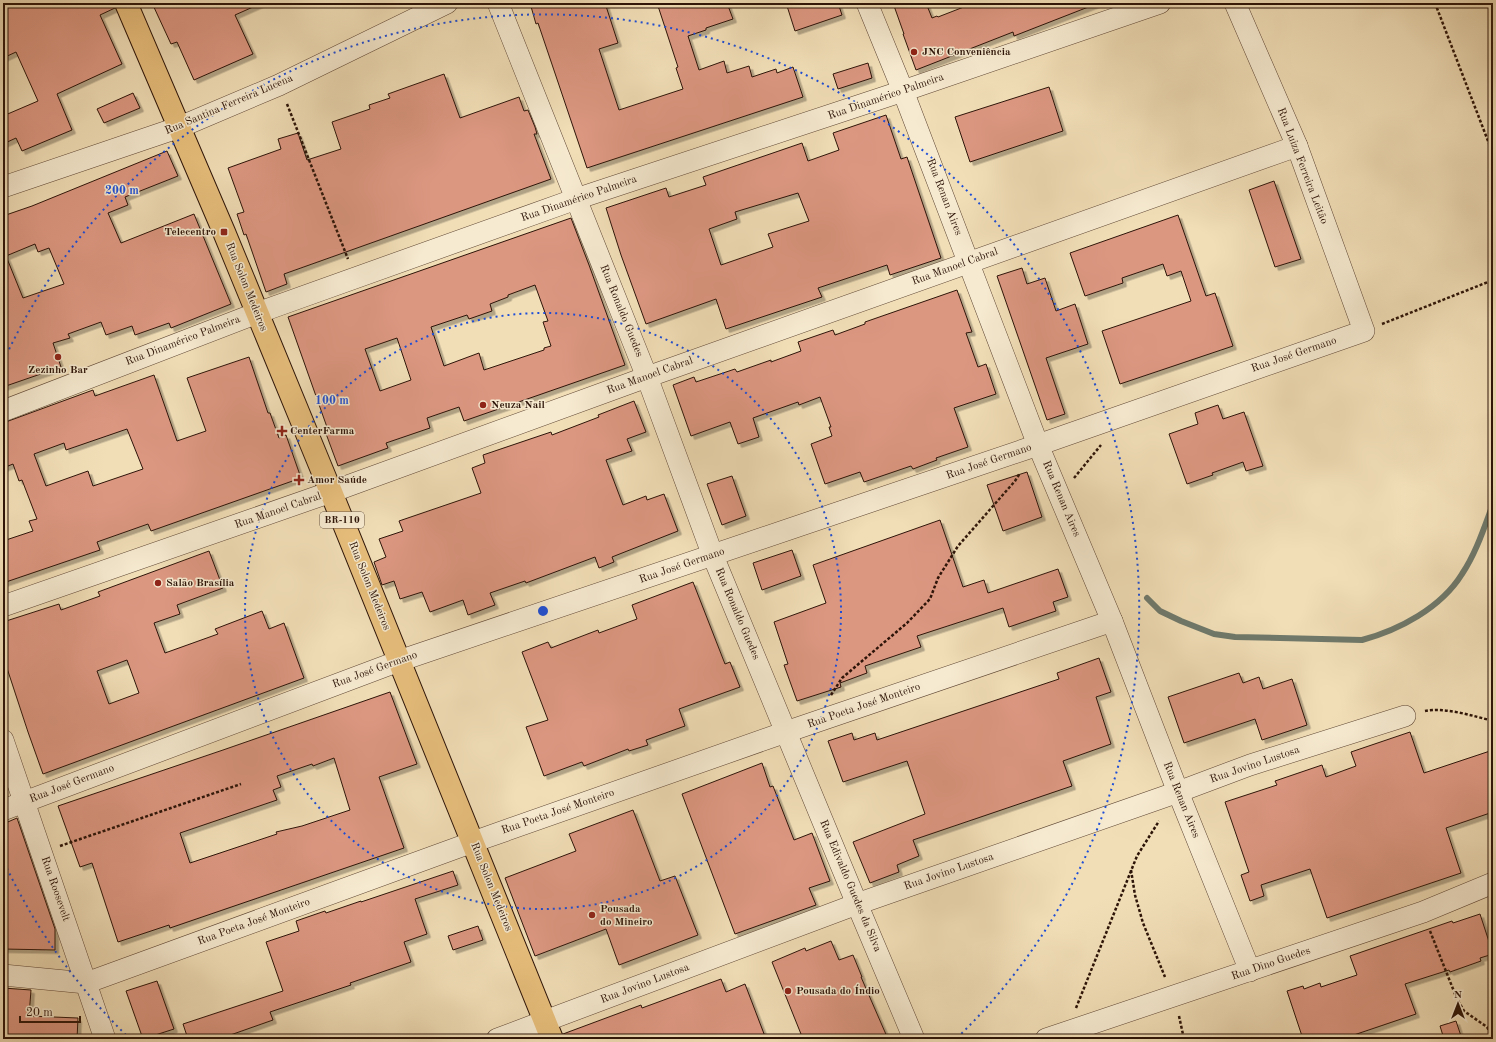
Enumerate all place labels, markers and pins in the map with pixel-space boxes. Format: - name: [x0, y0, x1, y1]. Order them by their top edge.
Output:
- marker: JNC Conveniência: [909, 47, 919, 57]
- place label: JNC Conveniência: [922, 47, 1011, 58]
- place label: Telecentro: [164, 227, 216, 238]
- marker: Telecentro: [219, 227, 229, 237]
- marker: Zezinho Bar: [53, 352, 63, 362]
- place label: Zezinho Bar: [28, 365, 88, 376]
- marker: Neuza Nail: [478, 400, 488, 410]
- place label: Neuza Nail: [491, 400, 546, 411]
- marker: CenterFarma: [277, 426, 287, 436]
- place label: CenterFarma: [290, 426, 355, 437]
- marker: Amor Saúde: [294, 475, 304, 485]
- place label: Amor Saúde: [307, 475, 367, 486]
- marker: Salão Brasília: [153, 578, 163, 588]
- place label: Salão Brasília: [166, 578, 235, 589]
- centre of rings: [536, 604, 550, 618]
- place label: Pousada do Mineiro: [600, 904, 653, 928]
- marker: Pousada do Mineiro: [587, 910, 597, 920]
- place label: Pousada do Índio: [796, 984, 880, 997]
- marker: Pousada do Índio: [783, 986, 793, 996]

